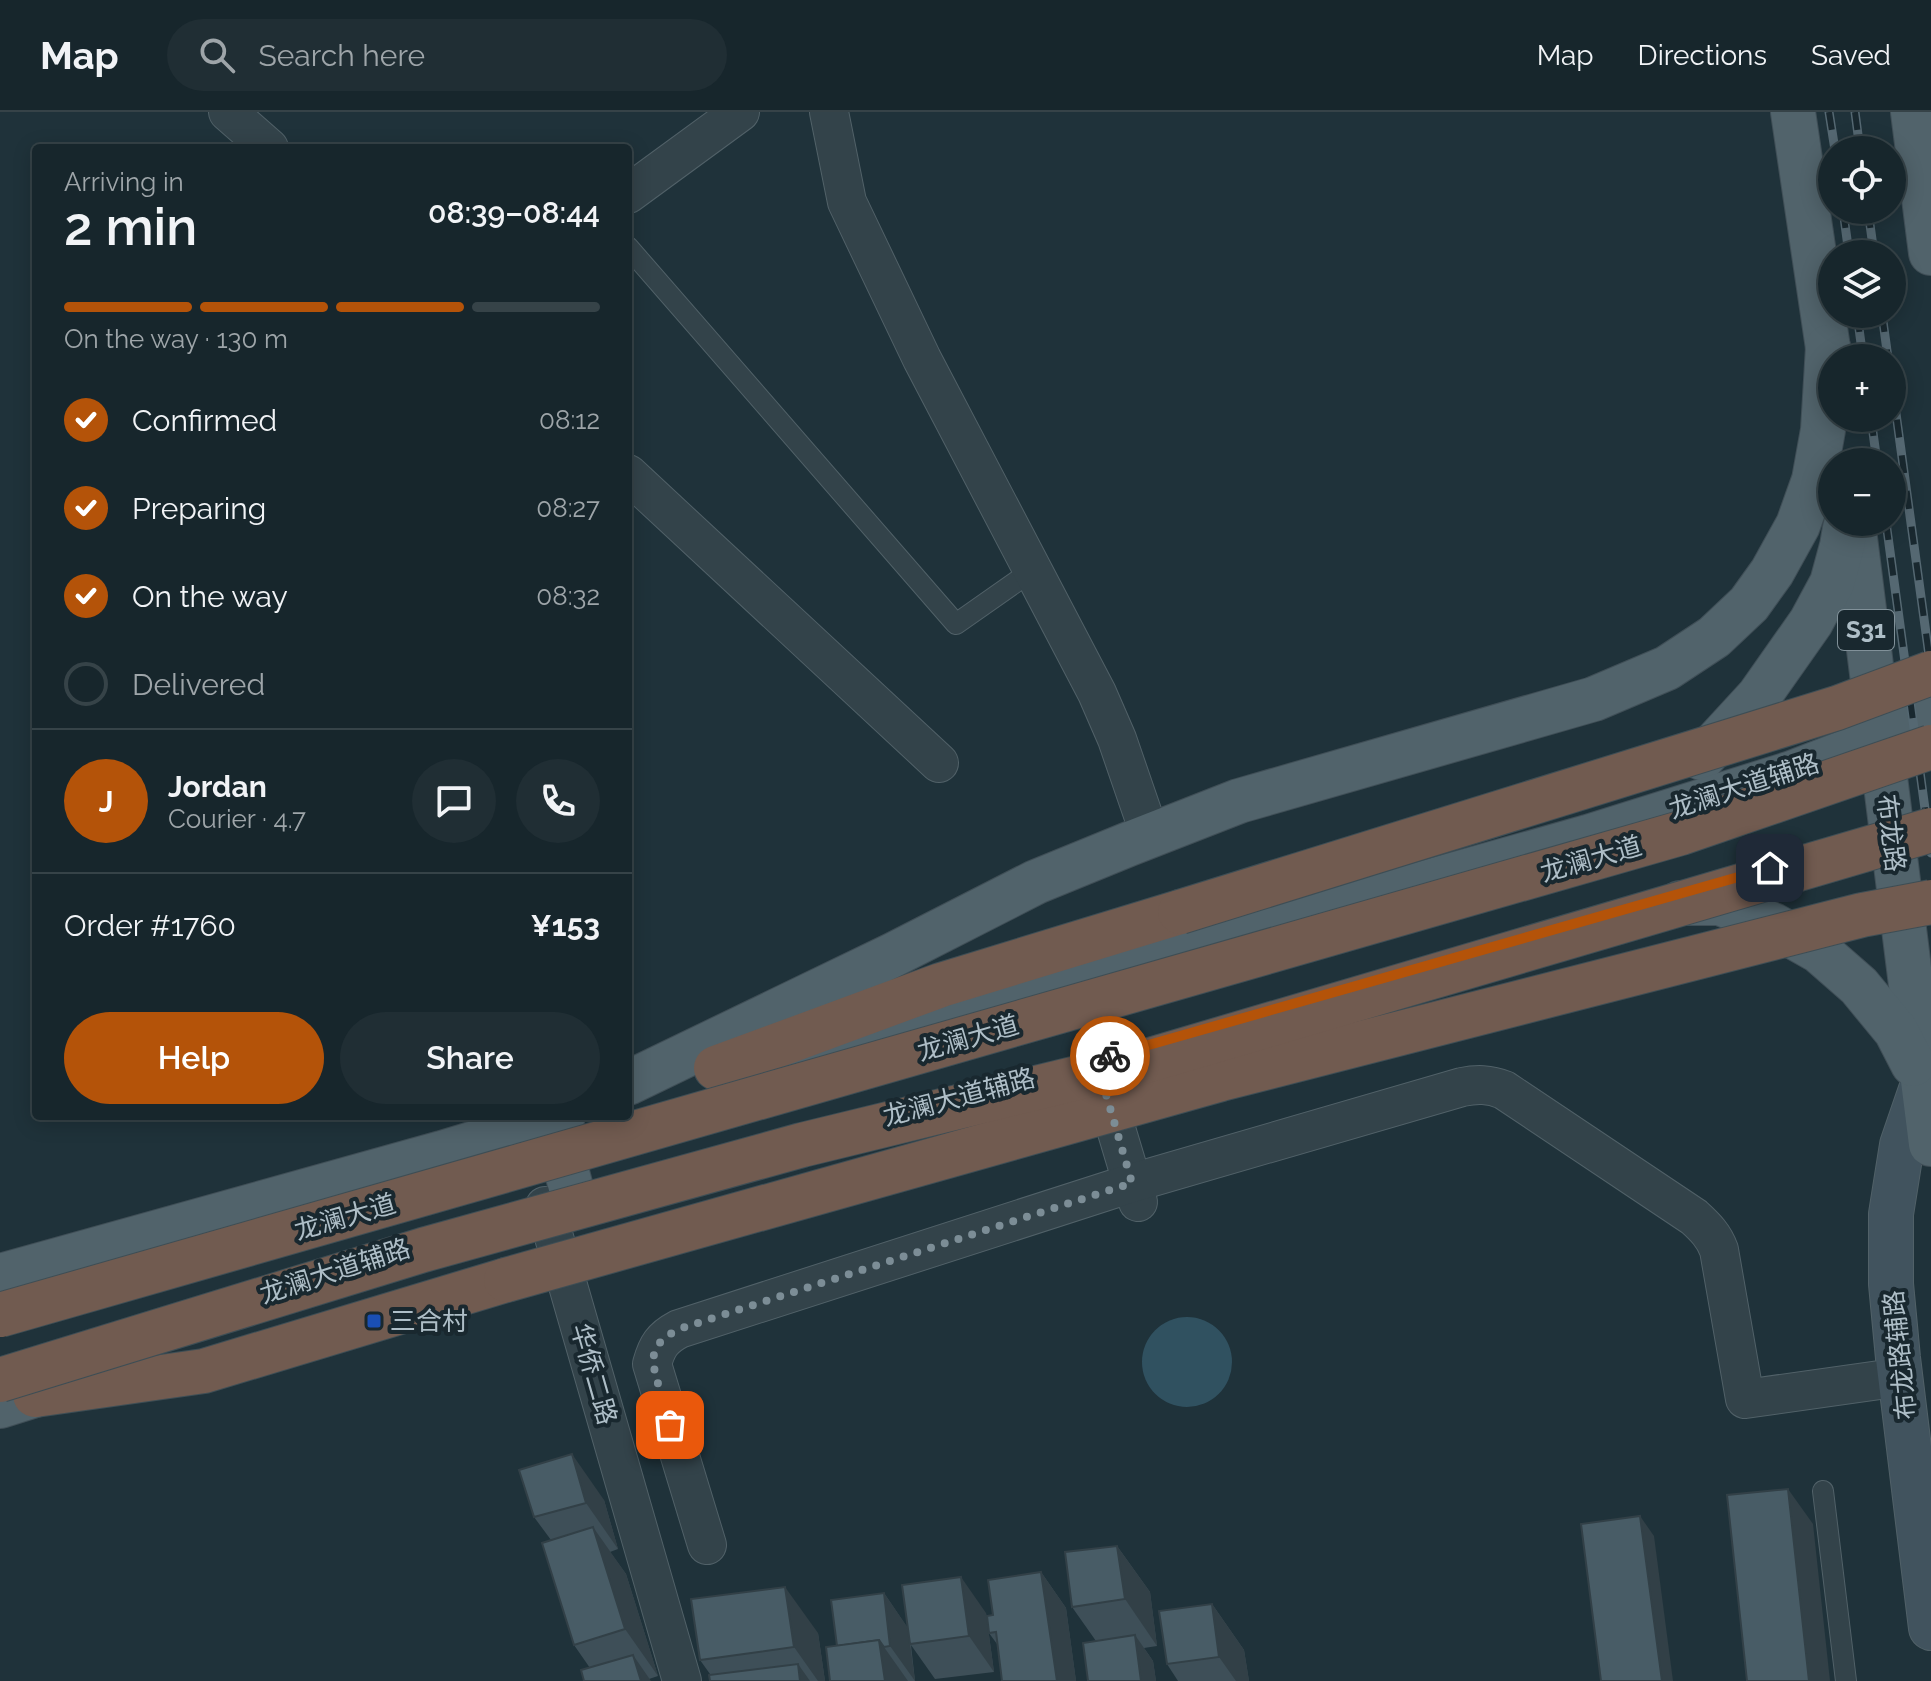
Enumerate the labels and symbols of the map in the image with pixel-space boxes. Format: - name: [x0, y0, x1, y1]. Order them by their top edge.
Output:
- road number: S31: [1838, 610, 1894, 650]
- street label: 龙澜大道辅路: [1665, 748, 1823, 824]
- street label: 布龙路: [1871, 792, 1911, 874]
- street label: 龙澜大道: [1537, 830, 1645, 888]
- pin: [1736, 834, 1804, 902]
- street label: 龙澜大道: [914, 1009, 1022, 1067]
- courier: [1070, 1016, 1150, 1096]
- street label: 龙澜大道辅路: [880, 1062, 1038, 1132]
- street label: 龙澜大道: [291, 1188, 399, 1246]
- street label: 龙澜大道辅路: [256, 1233, 414, 1309]
- street label: 布龙路辅路: [1878, 1289, 1922, 1421]
- place label: 三合村: [390, 1306, 468, 1336]
- marker: 三合村: [365, 1312, 383, 1330]
- street label: 华侨二路: [565, 1320, 623, 1428]
- pin: [636, 1391, 704, 1459]

